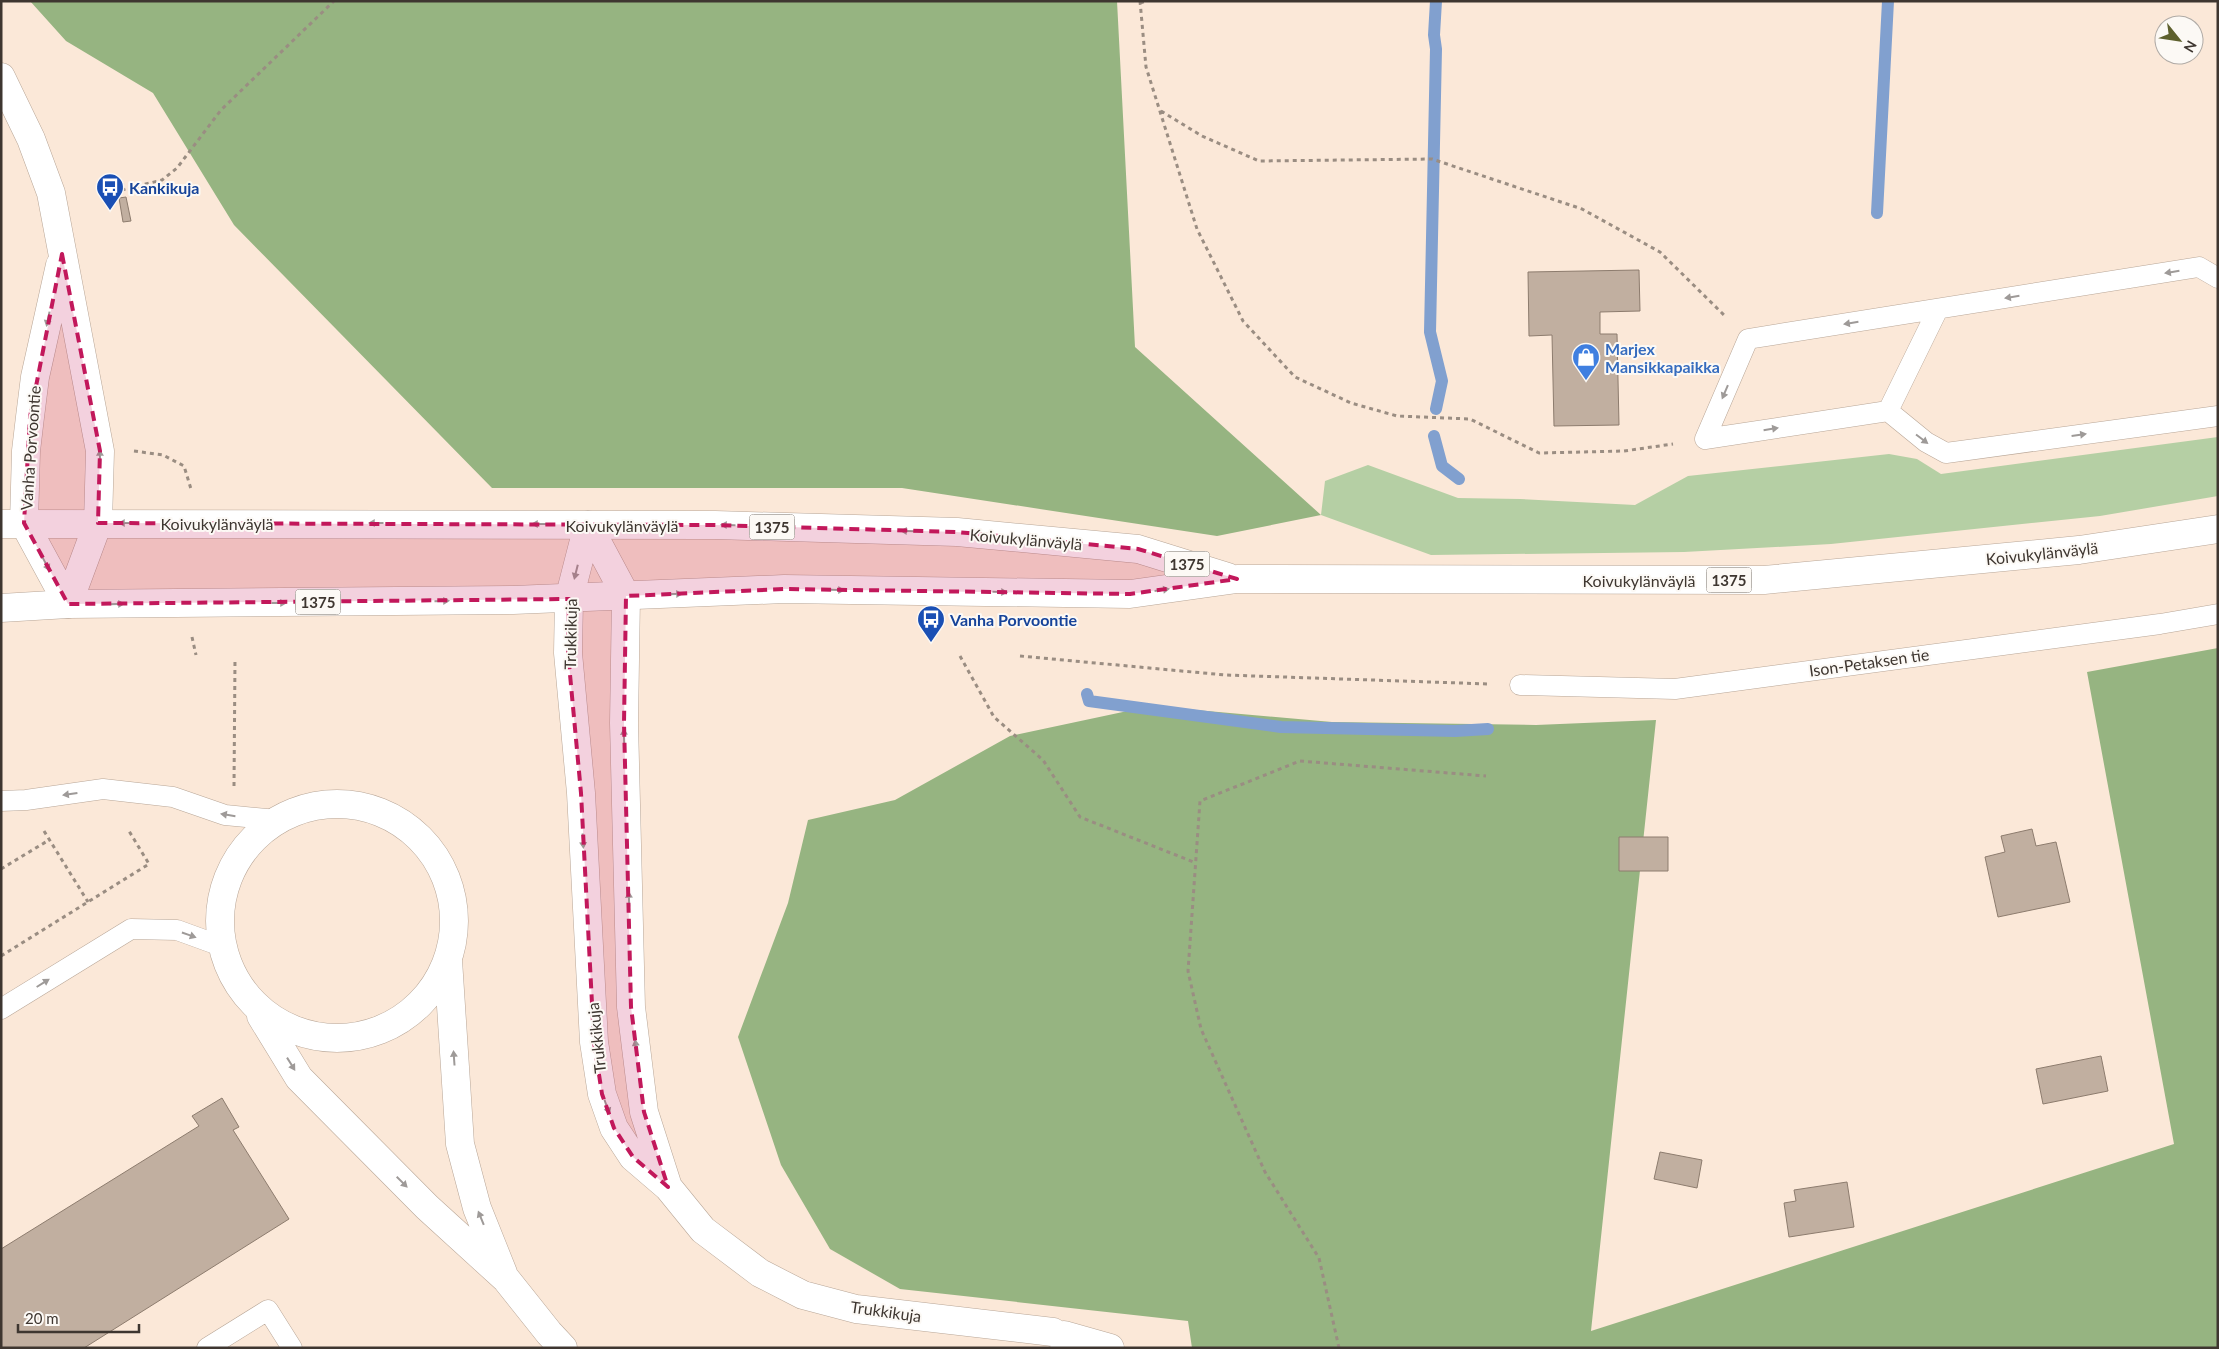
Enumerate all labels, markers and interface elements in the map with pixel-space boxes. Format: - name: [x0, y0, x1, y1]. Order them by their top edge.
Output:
- north arrow: [2154, 15, 2204, 65]
- text: N: [2181, 38, 2201, 56]
- bus stop icon: Kankikuja: [95, 172, 125, 211]
- place label: Kankikuja: [129, 178, 199, 197]
- one-way arrow: [2164, 268, 2180, 276]
- one-way arrow: [2003, 294, 2019, 302]
- one-way arrow: [44, 311, 52, 326]
- one-way arrow: [1843, 319, 1859, 327]
- place label: Marjex Mansikkapaikka: [1605, 339, 1720, 376]
- shop icon: Marjex Mansikkapaikka: [1571, 342, 1601, 381]
- street label: Vanha Porvoontie: [16, 385, 44, 511]
- one-way arrow: [1721, 385, 1729, 399]
- one-way arrow: [1763, 425, 1779, 433]
- one-way arrow: [2072, 431, 2088, 439]
- one-way arrow: [1915, 433, 1928, 444]
- one-way arrow: [95, 449, 103, 465]
- street label: Koivukylänväylä: [161, 514, 273, 533]
- road number: 1375: [750, 514, 794, 540]
- street label: Koivukylänväylä: [566, 516, 678, 535]
- one-way arrow: [118, 519, 134, 527]
- one-way arrow: [368, 519, 384, 527]
- one-way arrow: [531, 520, 547, 528]
- one-way arrow: [720, 521, 736, 529]
- street label: Koivukylänväylä: [969, 525, 1083, 553]
- one-way arrow: [900, 526, 916, 534]
- street label: Koivukylänväylä: [1985, 538, 2099, 568]
- road number: 1375: [1164, 552, 1210, 576]
- one-way arrow: [42, 556, 50, 571]
- one-way arrow: [571, 564, 579, 579]
- road number: 1375: [1706, 568, 1752, 592]
- street label: Koivukylänväylä: [1583, 571, 1695, 590]
- one-way arrow: [829, 586, 845, 594]
- one-way arrow: [1154, 586, 1170, 594]
- one-way arrow: [992, 588, 1008, 596]
- one-way arrow: [667, 589, 683, 597]
- road number: 1375: [296, 590, 340, 614]
- one-way arrow: [434, 597, 450, 605]
- street label: Trukkikuja: [560, 598, 580, 670]
- one-way arrow: [271, 599, 287, 607]
- one-way arrow: [109, 600, 125, 608]
- bus stop icon: Vanha Porvoontie: [916, 604, 946, 643]
- place label: Vanha Porvoontie: [949, 610, 1078, 629]
- street label: Ison-Petaksen tie: [1808, 644, 1930, 680]
- one-way arrow: [620, 728, 628, 744]
- one-way arrow: [61, 790, 77, 798]
- one-way arrow: [220, 811, 236, 819]
- one-way arrow: [580, 833, 588, 849]
- one-way arrow: [625, 890, 633, 906]
- one-way arrow: [182, 931, 197, 939]
- one-way arrow: [36, 979, 49, 988]
- street label: Trukkikuja: [583, 1002, 609, 1074]
- one-way arrow: [632, 1039, 640, 1055]
- one-way arrow: [449, 1050, 457, 1066]
- one-way arrow: [287, 1058, 296, 1071]
- one-way arrow: [603, 1100, 611, 1115]
- one-way arrow: [396, 1176, 408, 1188]
- one-way arrow: [477, 1210, 484, 1225]
- street label: Trukkikuja: [849, 1297, 923, 1325]
- scale bar: [18, 1302, 139, 1334]
- text: 20 m: [25, 1309, 59, 1327]

